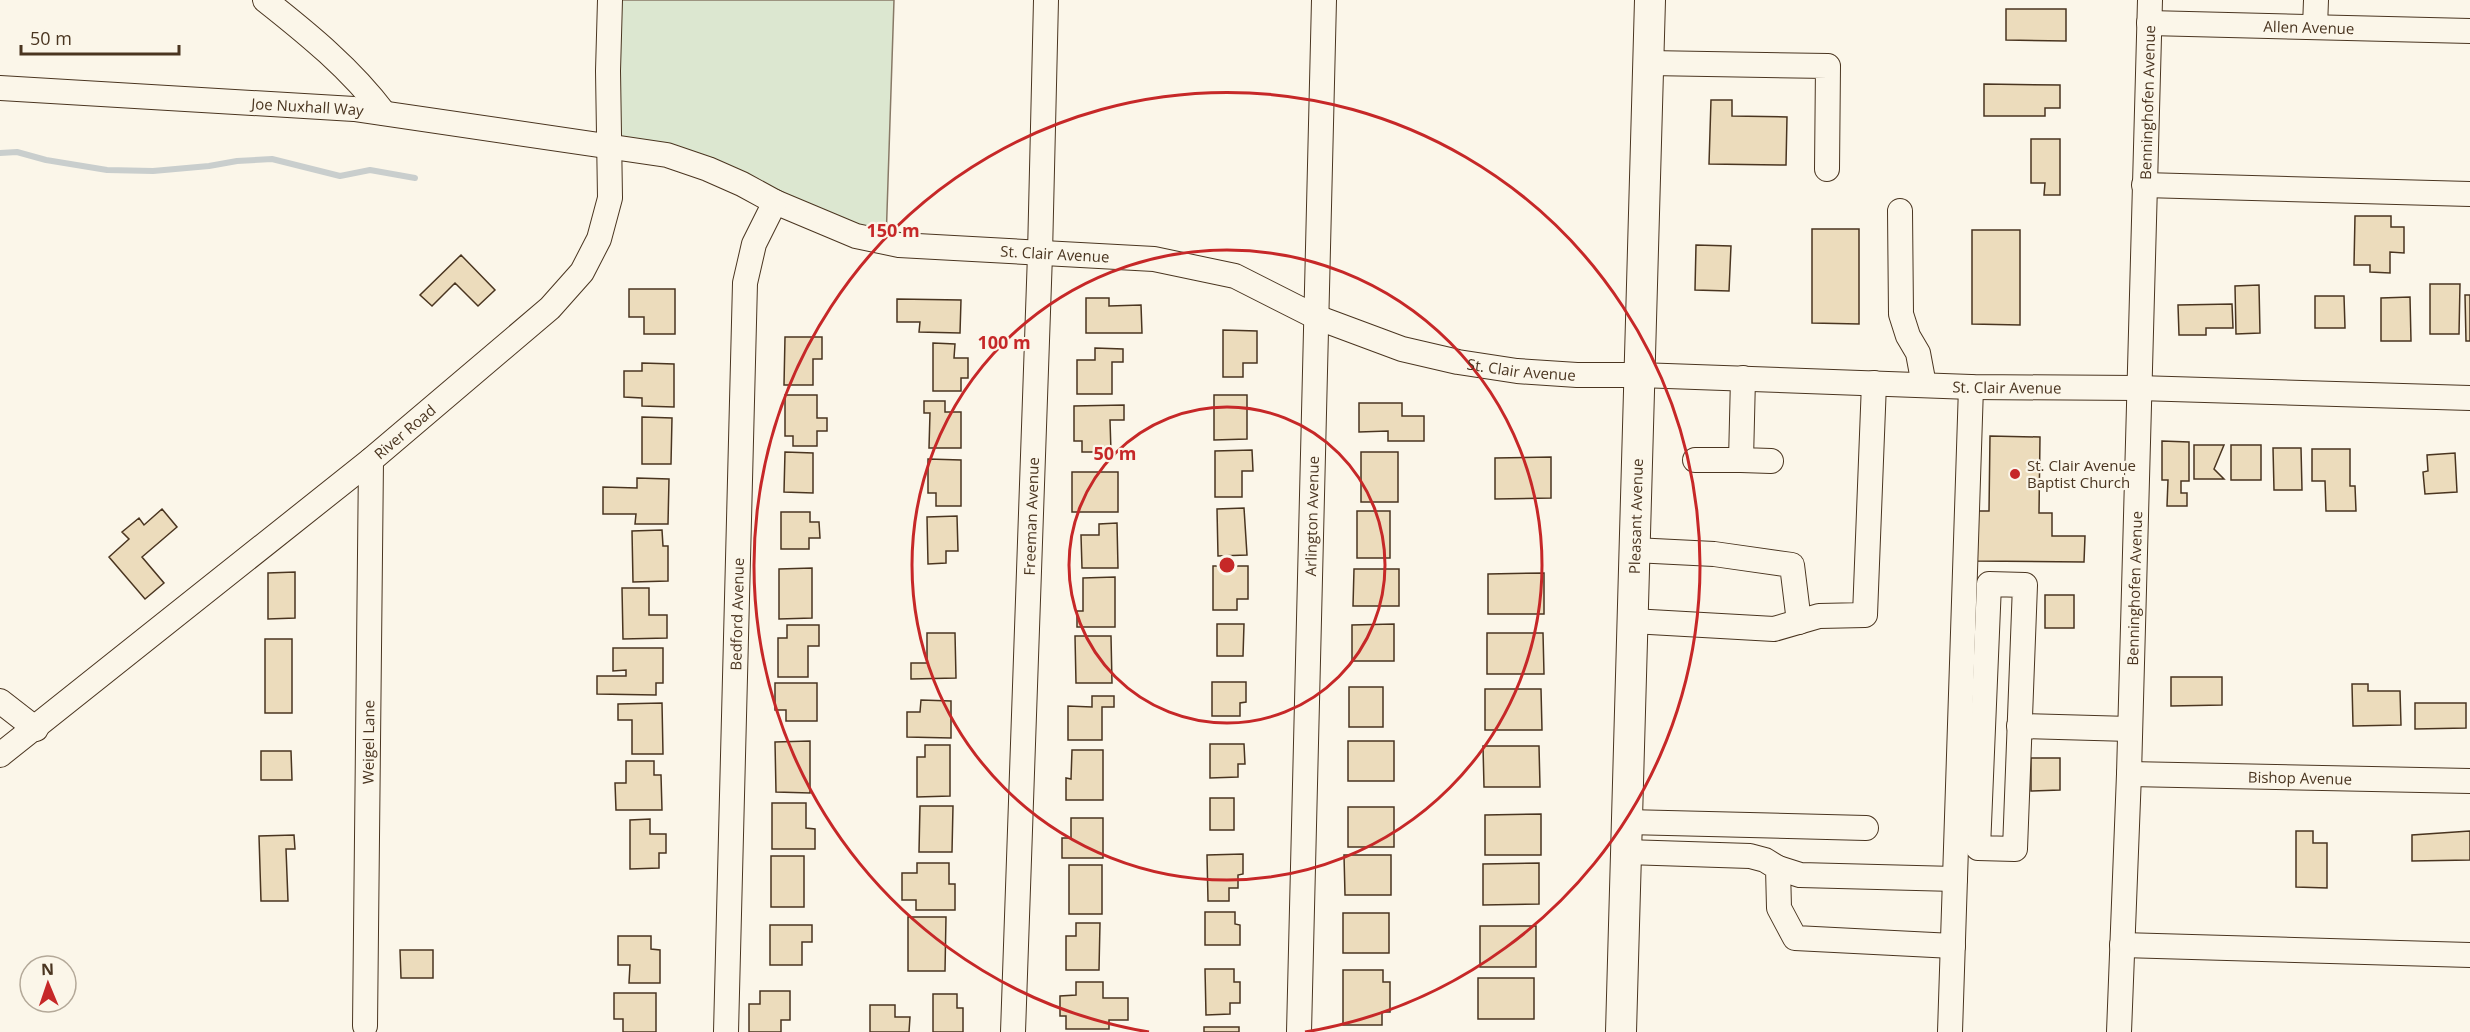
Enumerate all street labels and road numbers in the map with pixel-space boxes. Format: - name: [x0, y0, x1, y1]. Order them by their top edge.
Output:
- street label: Allen Avenue: [2263, 16, 2355, 38]
- street label: Benninghofen Avenue: [2135, 25, 2159, 180]
- street label: Joe Nuxhall Way: [249, 93, 365, 120]
- street label: St. Clair Avenue: [1000, 241, 1110, 267]
- street label: St. Clair Avenue: [1466, 354, 1576, 385]
- street label: St. Clair Avenue: [1952, 376, 2062, 398]
- street label: River Road: [370, 400, 440, 463]
- street label: Arlington Avenue: [1300, 456, 1323, 577]
- street label: Freeman Avenue: [1019, 457, 1043, 576]
- street label: Pleasant Avenue: [1624, 458, 1647, 574]
- street label: Benninghofen Avenue: [2122, 511, 2146, 666]
- street label: Bedford Avenue: [725, 557, 748, 671]
- street label: Weigel Lane: [358, 700, 378, 784]
- street label: Bishop Avenue: [2248, 766, 2352, 789]

